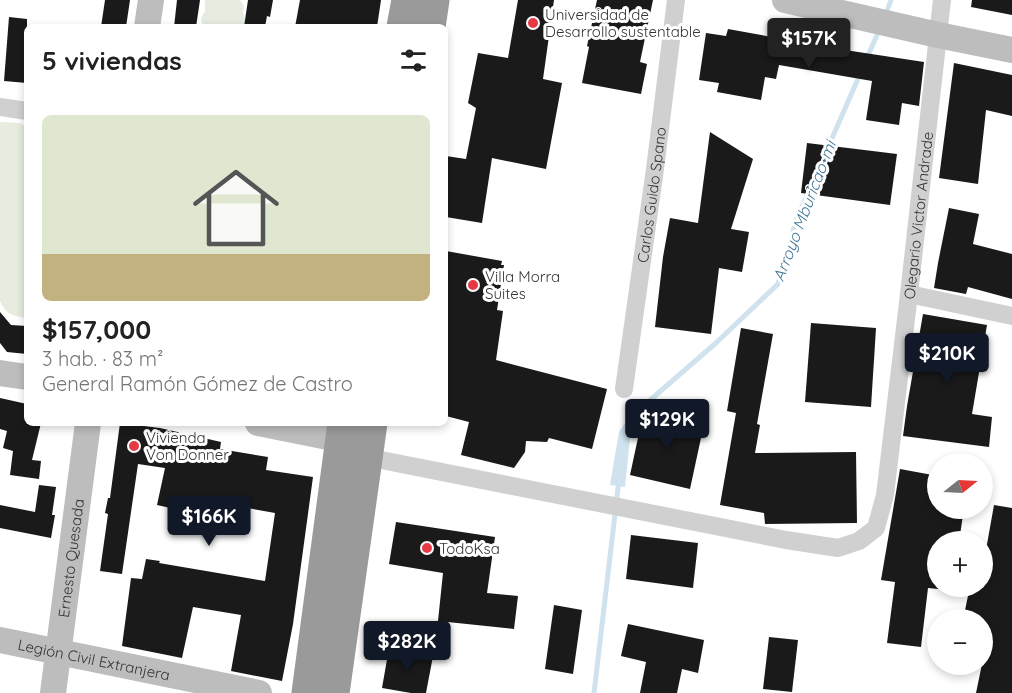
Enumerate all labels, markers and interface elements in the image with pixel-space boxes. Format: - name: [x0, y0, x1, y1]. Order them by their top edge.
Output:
- place label: Universidad de Desarrollo sustentable: [545, 5, 701, 41]
- marker: Universidad de Desarrollo sustentable: [526, 16, 540, 30]
- pin: $157K: [767, 18, 851, 69]
- text: $157K: [781, 25, 837, 50]
- text: 5 viviendas: [42, 44, 182, 77]
- icon: filters: [397, 44, 430, 77]
- street label: Carlos Guido Spano: [632, 126, 670, 264]
- street label: Olegario Victor Andrade: [899, 131, 937, 300]
- water label: Arroyo Mburicao-mi: [768, 137, 841, 284]
- icon: home: [182, 154, 290, 262]
- place label: Villa Morra Suites: [485, 267, 560, 303]
- marker: Villa Morra Suites: [466, 278, 480, 292]
- text: $157,000: [42, 313, 151, 346]
- pin: $210K: [905, 333, 989, 384]
- text: $210K: [919, 340, 975, 365]
- text: 3 hab. · 83 m²: [42, 346, 163, 371]
- text: General Ramón Gómez de Castro: [42, 371, 353, 396]
- pin: $129K: [625, 399, 709, 450]
- text: $129K: [639, 406, 695, 431]
- place label: Vivienda Von Donner: [146, 428, 229, 464]
- marker: Vivienda Von Donner: [127, 439, 141, 453]
- north arrow: [927, 453, 993, 519]
- map controls: [927, 453, 993, 675]
- pin: $166K: [167, 496, 251, 547]
- street label: Ernesto Quesada: [53, 497, 88, 619]
- text: $166K: [182, 503, 236, 528]
- button: +: [927, 531, 993, 597]
- place label: TodoKsa: [439, 539, 500, 558]
- marker: TodoKsa: [420, 541, 434, 555]
- button: −: [927, 609, 993, 675]
- pin: $282K: [365, 621, 449, 672]
- text: $282K: [378, 628, 436, 653]
- street label: Legión Civil Extranjera: [16, 634, 172, 684]

